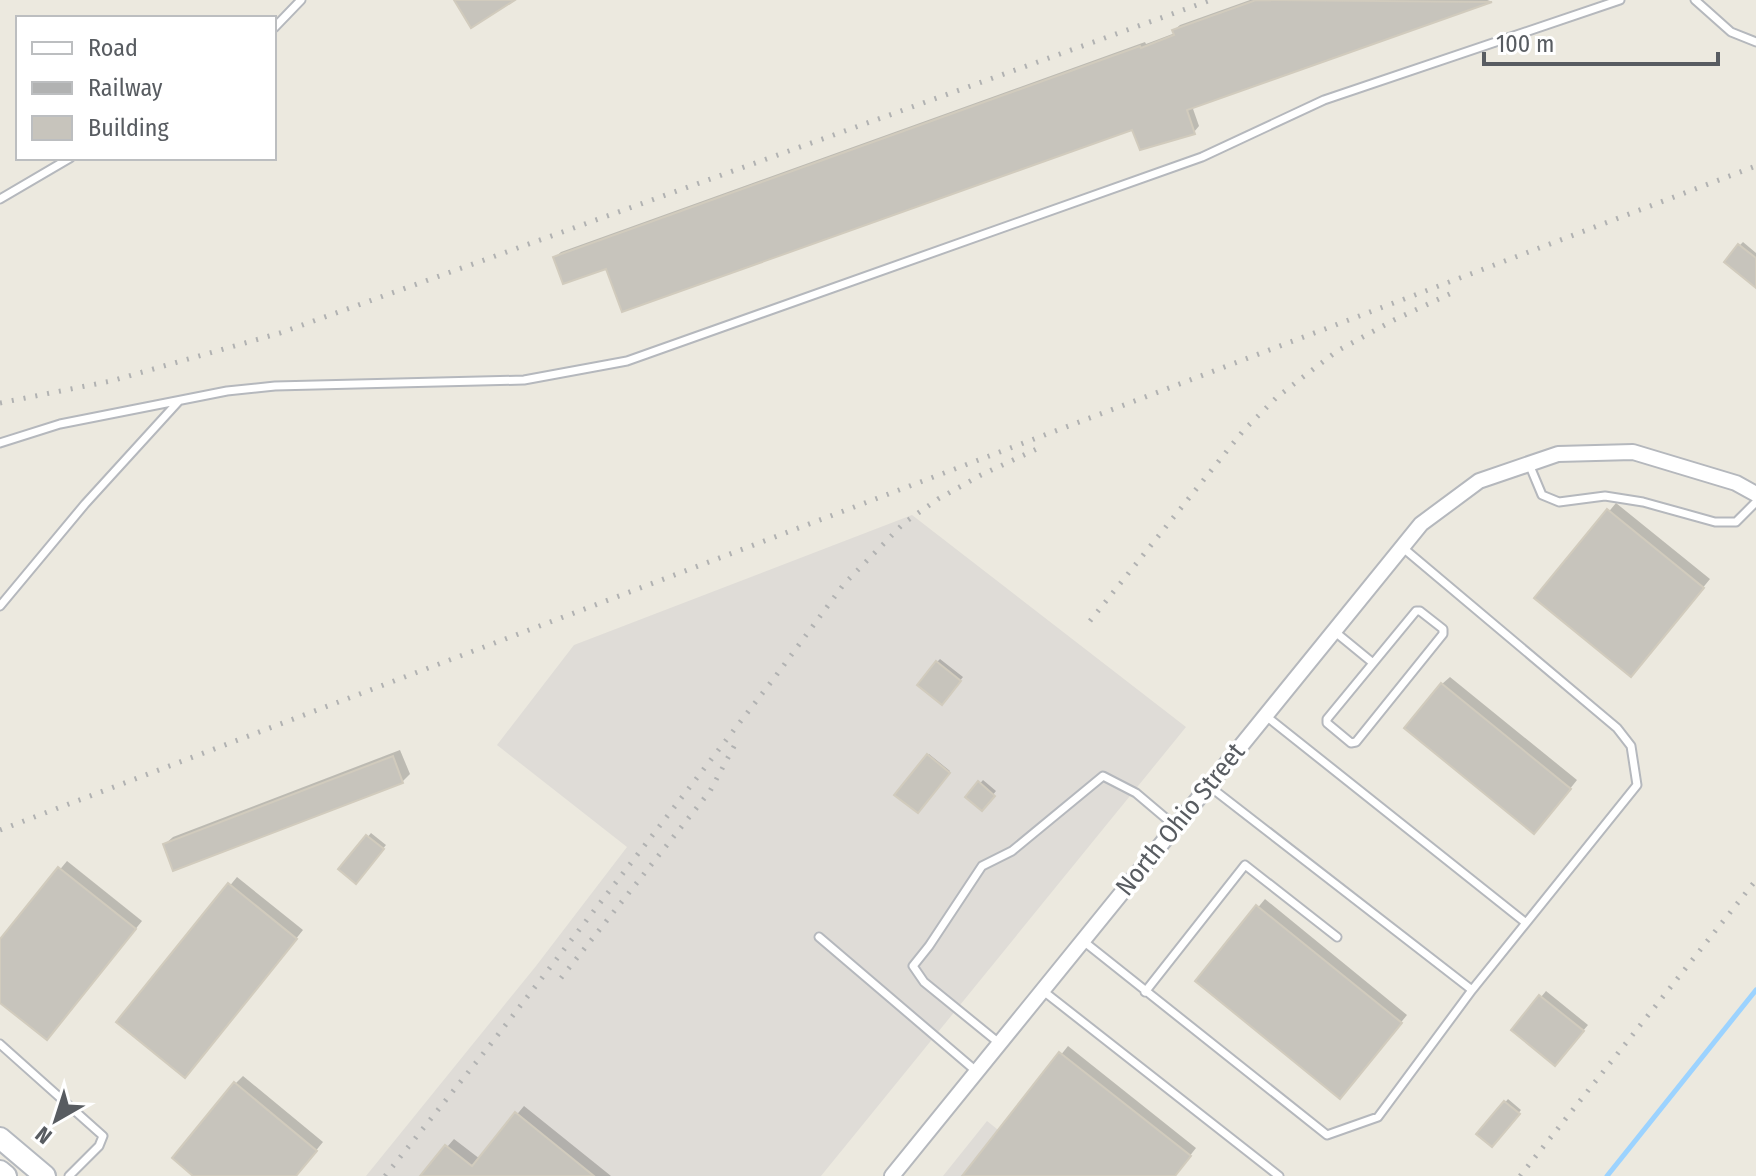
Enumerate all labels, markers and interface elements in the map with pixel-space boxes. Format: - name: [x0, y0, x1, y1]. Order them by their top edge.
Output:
- legend: [16, 16, 276, 160]
- scale bar: [1484, 16, 1718, 66]
- text: 100 m: [1496, 30, 1554, 58]
- text: Road: [88, 34, 138, 62]
- text: Railway: [88, 74, 163, 102]
- text: Building: [88, 114, 170, 142]
- street label: North Ohio Street: [1109, 736, 1252, 902]
- north arrow: [16, 1080, 96, 1160]
- text: N: [30, 1121, 57, 1150]

